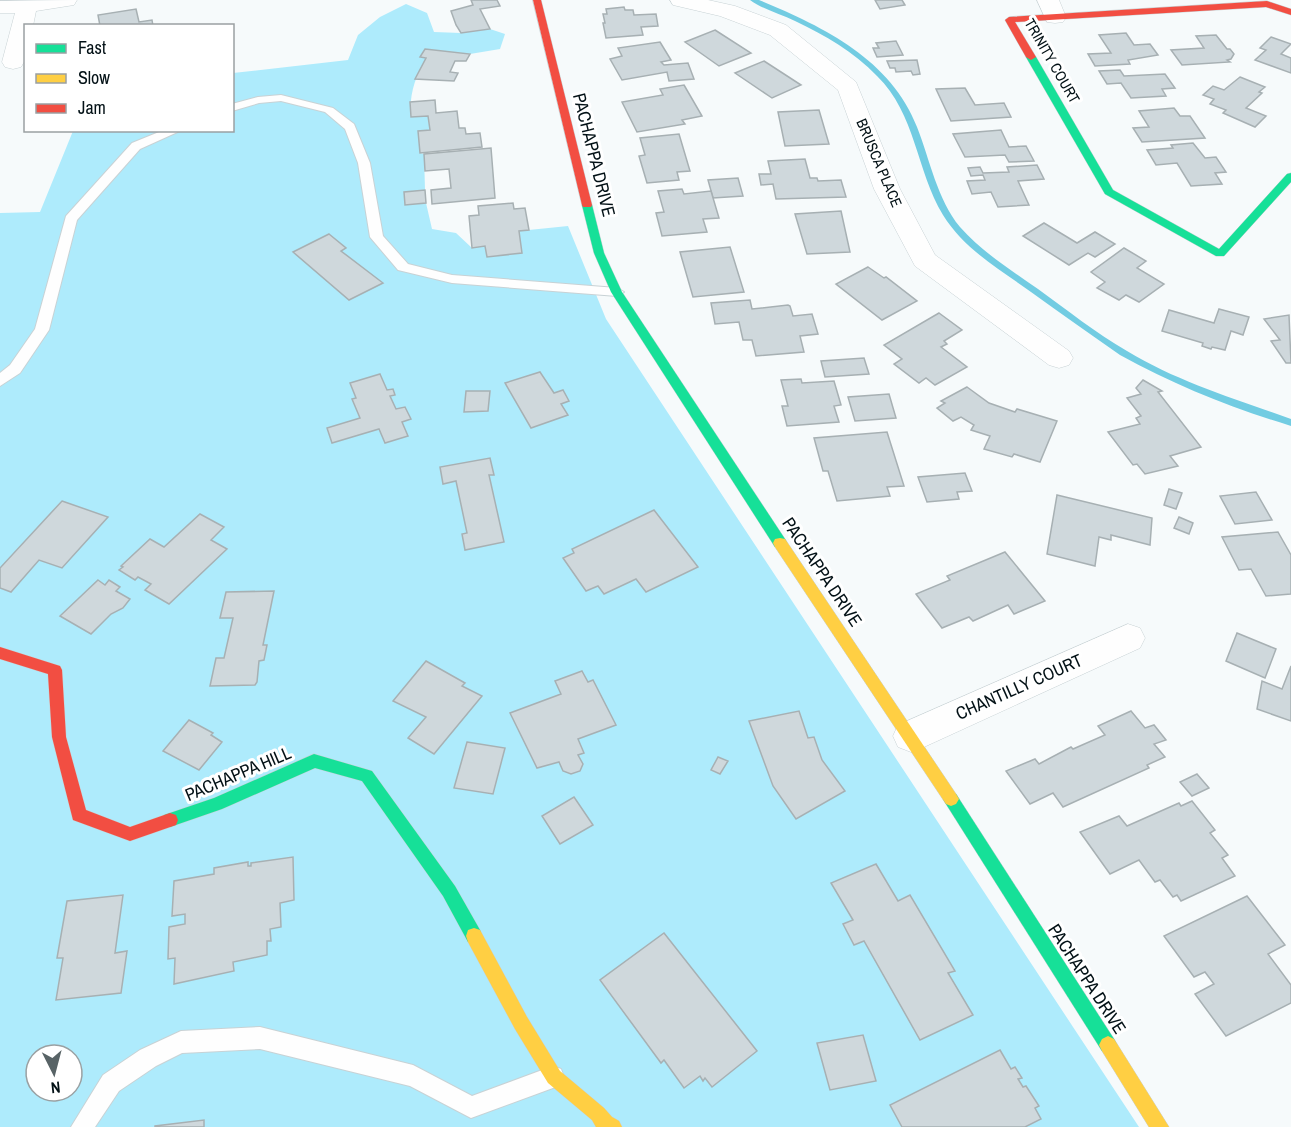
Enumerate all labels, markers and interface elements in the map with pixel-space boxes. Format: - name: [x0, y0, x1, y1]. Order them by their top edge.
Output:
- street label: TRINITY COURT: [1020, 15, 1085, 107]
- legend: [24, 24, 234, 132]
- text: Fast: [78, 35, 106, 60]
- text: Slow: [78, 65, 110, 90]
- street label: PACHAPPA DRIVE: [567, 90, 622, 219]
- text: Jam: [78, 95, 106, 120]
- street label: BRUSCA PLACE: [851, 115, 908, 210]
- street label: PACHAPPA DRIVE: [777, 512, 868, 631]
- street label: CHANTILLY COURT: [952, 647, 1086, 726]
- street label: PACHAPPA HILL: [181, 740, 295, 807]
- street label: PACHAPPA DRIVE: [1042, 919, 1132, 1039]
- north arrow: [24, 1043, 84, 1103]
- text: N: [50, 1076, 61, 1099]

